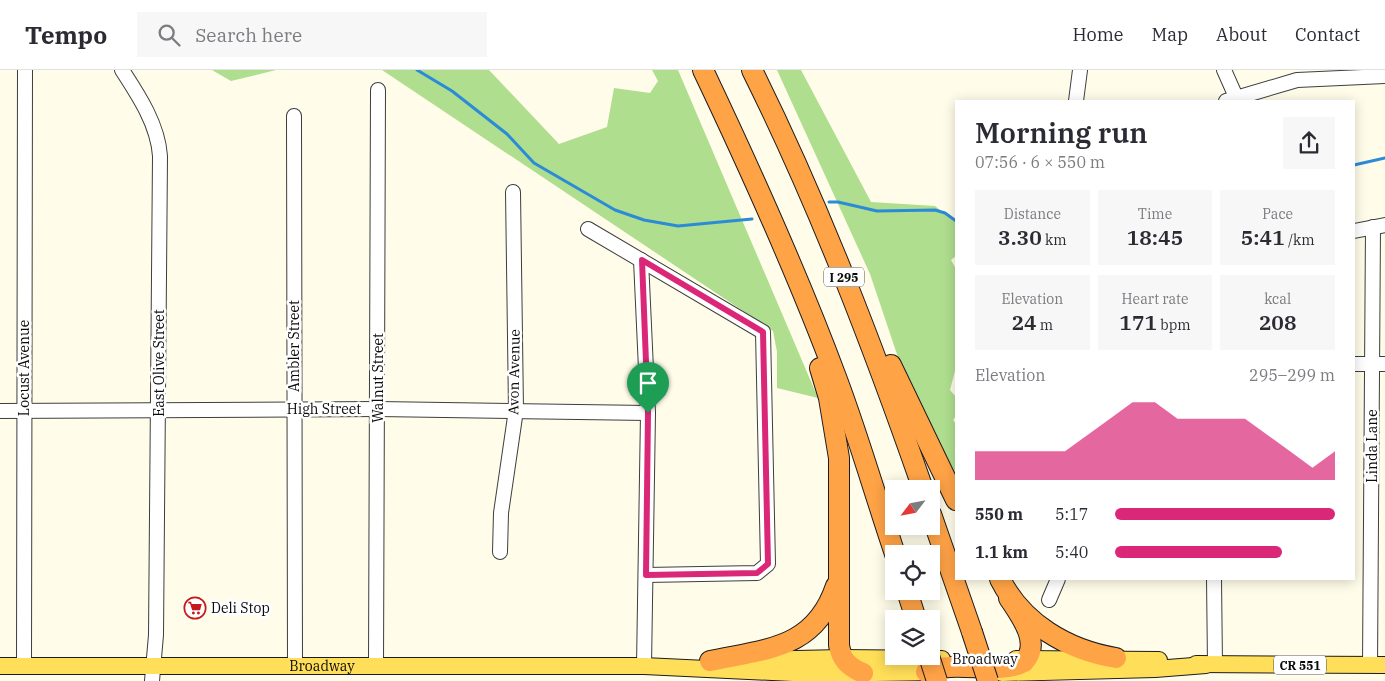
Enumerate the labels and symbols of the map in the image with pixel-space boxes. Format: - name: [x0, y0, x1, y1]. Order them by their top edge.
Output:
- road number: I 295: [824, 268, 864, 286]
- street label: Ambler Street: [285, 300, 303, 392]
- street label: East Olive Street: [150, 309, 168, 417]
- street label: Locust Avenue: [15, 320, 33, 416]
- street label: Avon Avenue: [504, 329, 524, 415]
- street label: Walnut Street: [369, 333, 387, 423]
- pin: [627, 362, 669, 413]
- street label: High Street: [287, 400, 361, 418]
- street label: Linda Lane: [1363, 409, 1381, 483]
- north arrow: [885, 480, 940, 535]
- supermarket icon: Deli Stop: [183, 596, 207, 620]
- place label: Deli Stop: [211, 599, 270, 617]
- street label: Broadway: [952, 650, 1018, 668]
- road number: CR 551: [1274, 656, 1326, 674]
- street label: Broadway: [289, 657, 355, 675]

